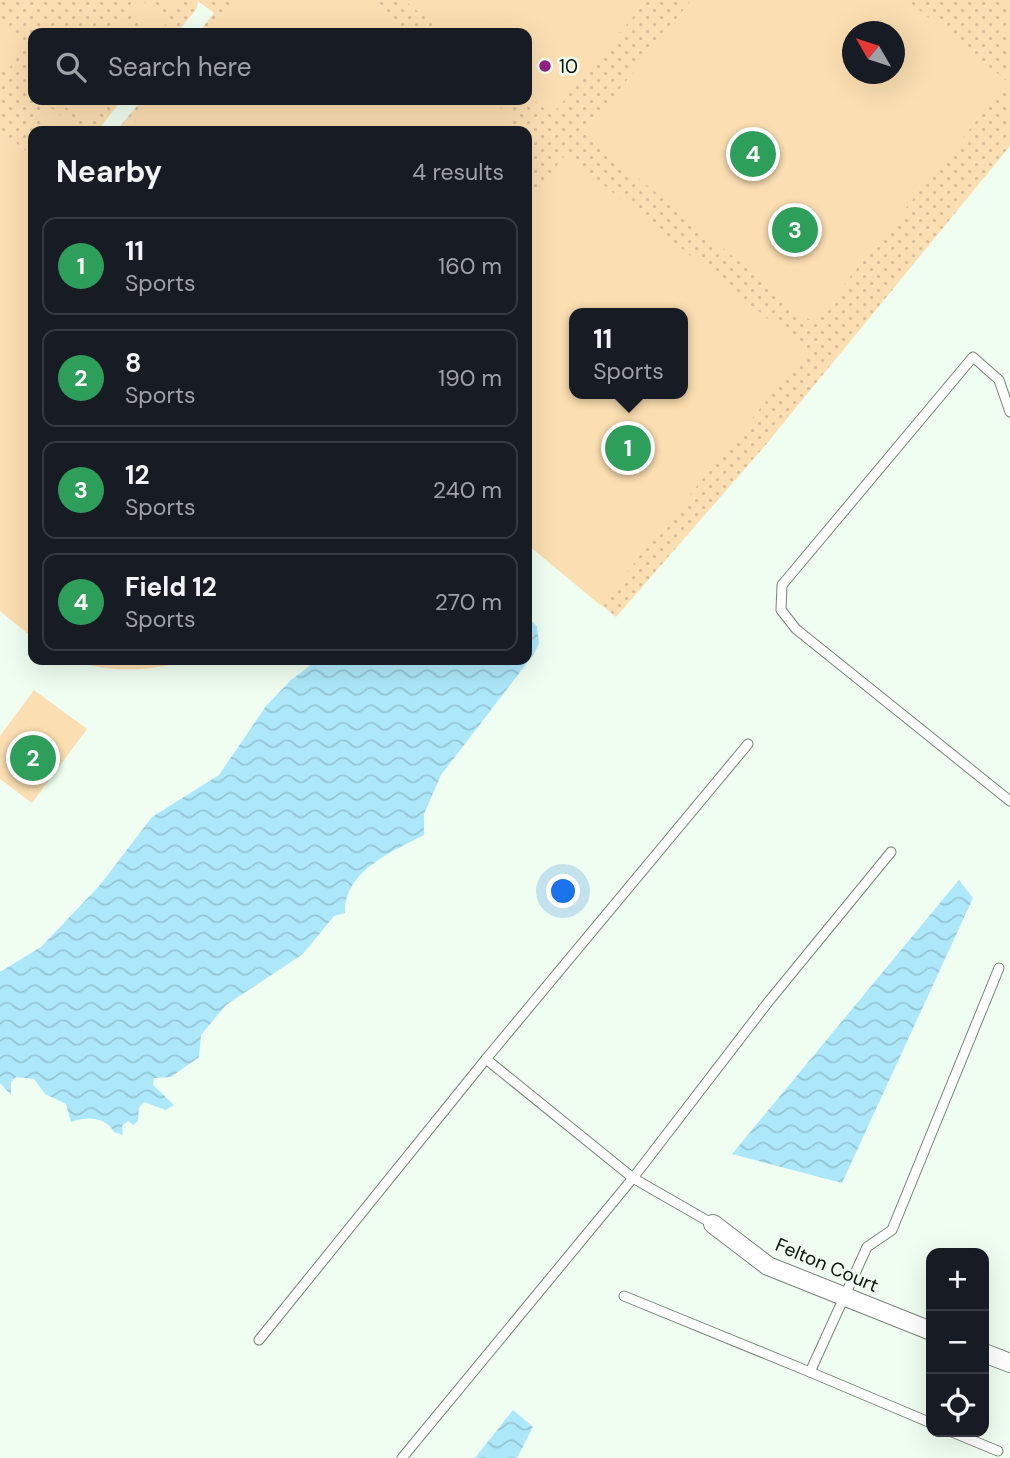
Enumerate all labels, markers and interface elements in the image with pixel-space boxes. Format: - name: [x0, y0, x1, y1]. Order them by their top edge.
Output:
- north arrow: [842, 21, 905, 84]
- search box: [28, 28, 532, 105]
- icon: search: [52, 48, 90, 86]
- text: Search here: [108, 50, 251, 84]
- place label: 10: [559, 54, 578, 79]
- marker: 10: [537, 58, 553, 74]
- pin: 4: [730, 128, 776, 180]
- text: Nearby: [56, 152, 162, 191]
- text: 4 results: [412, 157, 504, 187]
- pin: 3: [772, 204, 818, 256]
- text: 11: [125, 234, 144, 268]
- text: 1: [77, 251, 85, 281]
- text: 160 m: [438, 251, 502, 281]
- text: Sports: [125, 268, 195, 298]
- popup: [569, 308, 688, 399]
- text: 11: [593, 322, 612, 356]
- text: 8: [125, 346, 141, 380]
- text: Sports: [593, 356, 664, 386]
- text: 2: [74, 363, 88, 393]
- text: 190 m: [438, 363, 502, 393]
- text: Sports: [125, 380, 195, 410]
- pin: 1: [605, 422, 651, 474]
- text: 12: [125, 458, 149, 492]
- text: 3: [74, 475, 88, 505]
- text: 240 m: [433, 475, 502, 505]
- text: Sports: [125, 492, 195, 522]
- text: Field 12: [125, 570, 217, 604]
- text: 4: [74, 587, 88, 617]
- text: 270 m: [435, 587, 502, 617]
- text: Sports: [125, 604, 195, 634]
- pin: 2: [10, 732, 56, 784]
- your location: [546, 874, 580, 908]
- street label: Felton Court: [772, 1232, 882, 1298]
- map controls: [926, 1248, 989, 1437]
- button: +: [926, 1248, 989, 1311]
- button: −: [926, 1311, 989, 1374]
- button: locate: [926, 1374, 989, 1437]

